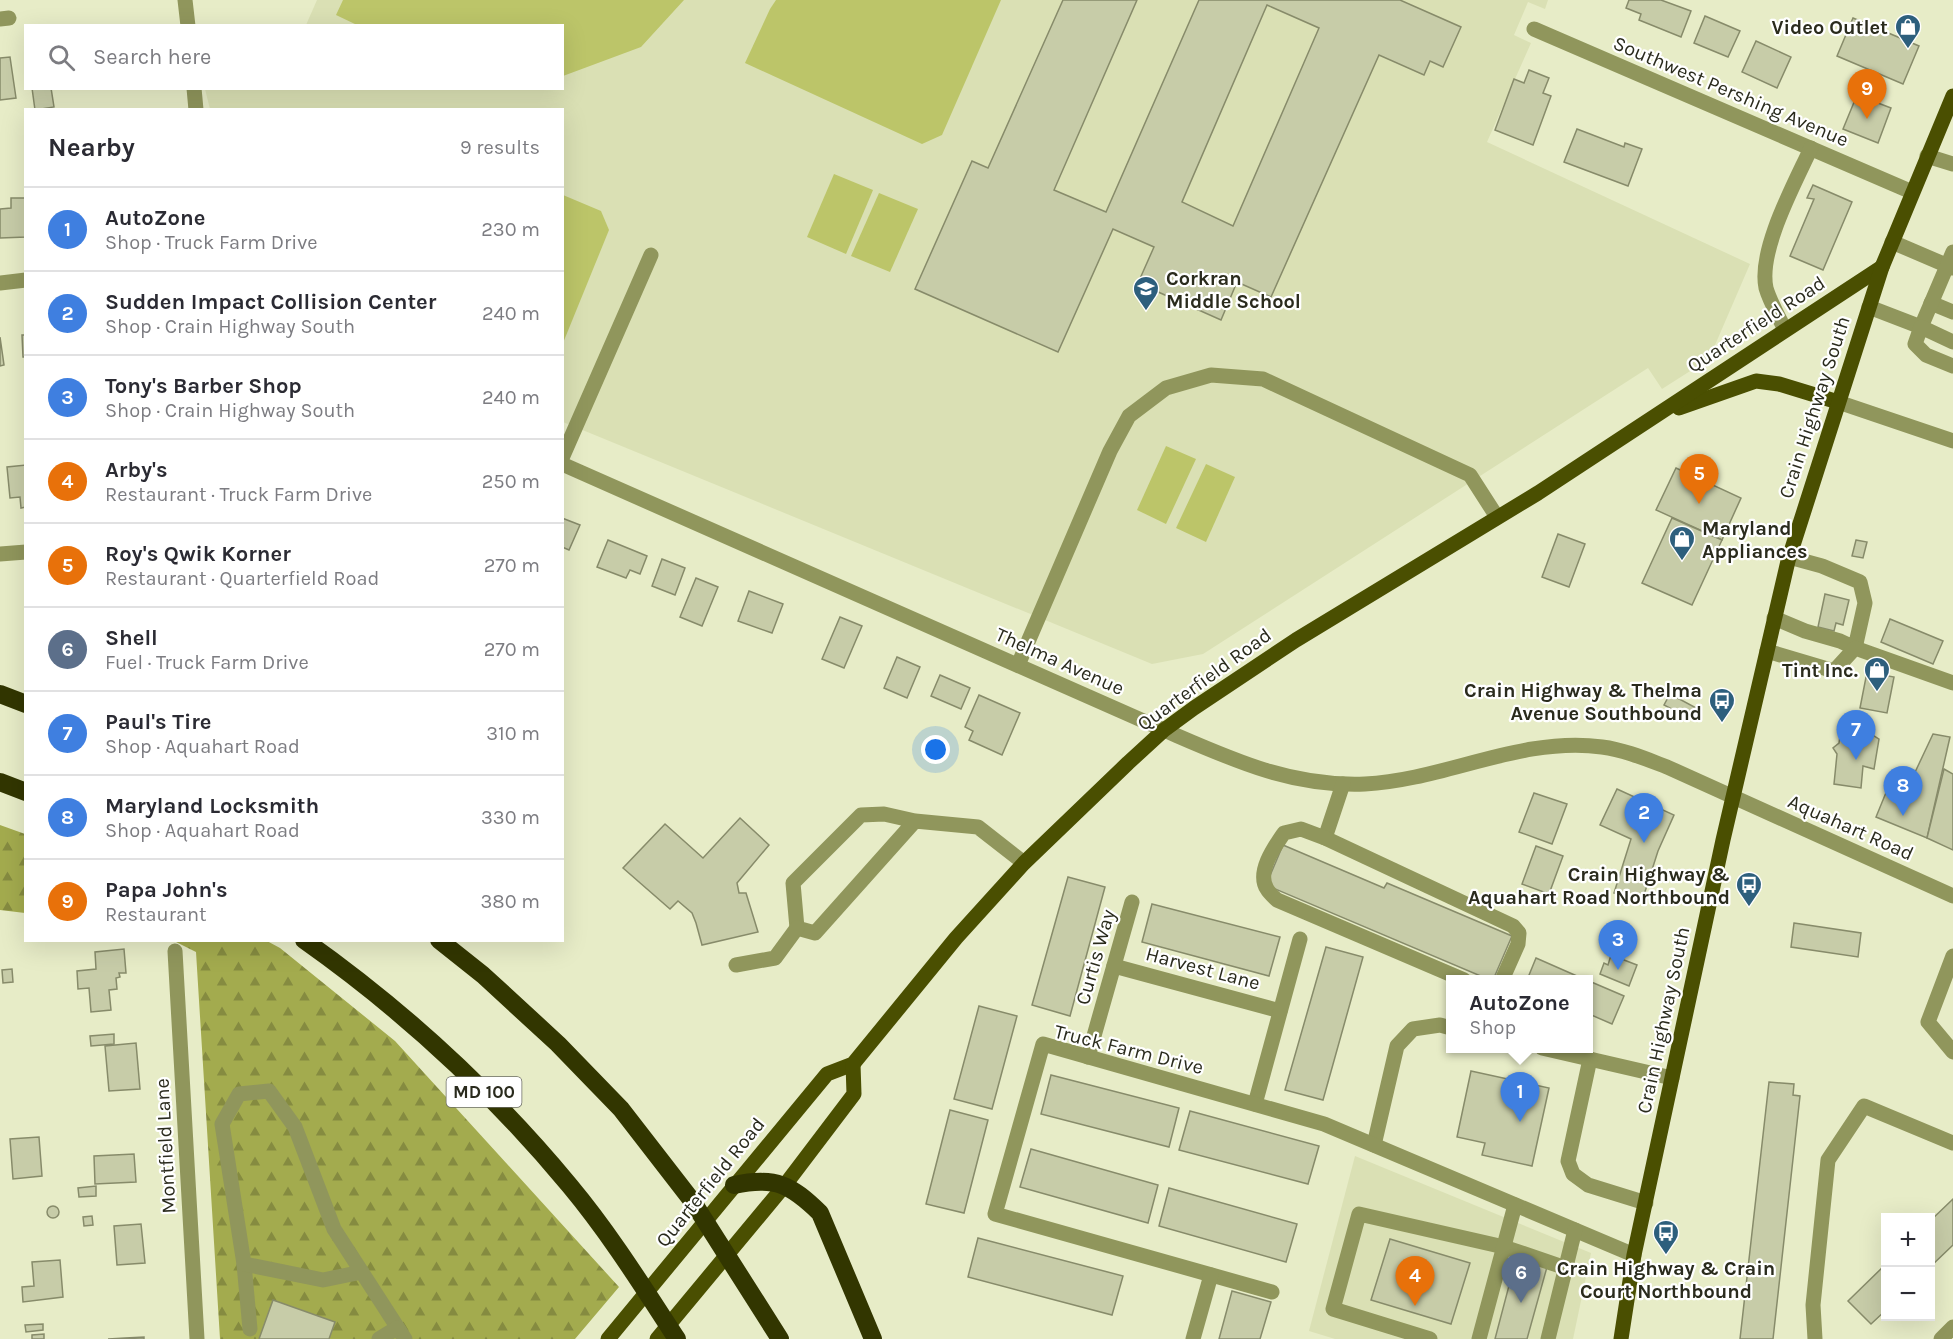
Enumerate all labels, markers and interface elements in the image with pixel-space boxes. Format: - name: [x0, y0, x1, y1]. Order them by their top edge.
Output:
- shop icon: Video Outlet: [1893, 12, 1923, 50]
- place label: Video Outlet: [1771, 16, 1888, 39]
- search box: [24, 24, 564, 90]
- street label: Southwest Pershing Avenue: [1610, 31, 1852, 152]
- icon: search: [45, 41, 78, 74]
- text: Search here: [93, 44, 211, 70]
- pin: 9: [1848, 70, 1886, 119]
- text: Nearby: [48, 132, 135, 163]
- text: 9 results: [460, 136, 540, 159]
- text: AutoZone: [105, 205, 205, 231]
- text: 1: [64, 218, 71, 241]
- text: 230 m: [481, 218, 540, 241]
- text: Shop · Truck Farm Drive: [105, 231, 318, 254]
- place label: Corkran Middle School: [1166, 267, 1301, 313]
- street label: Quarterfield Road: [1683, 271, 1830, 378]
- school or university icon: Corkran Middle School: [1131, 274, 1161, 312]
- text: Sudden Impact Collision Center: [105, 289, 436, 315]
- text: 2: [61, 302, 74, 325]
- text: 240 m: [482, 302, 540, 325]
- street label: Crain Highway South: [1774, 313, 1855, 501]
- text: Shop · Crain Highway South: [105, 315, 355, 338]
- text: Tony's Barber Shop: [105, 373, 302, 399]
- text: 3: [61, 386, 74, 409]
- text: 240 m: [482, 386, 540, 409]
- text: Shop · Crain Highway South: [105, 399, 355, 422]
- pin: 5: [1680, 454, 1718, 504]
- text: Arby's: [105, 457, 168, 483]
- text: 4: [62, 470, 73, 493]
- text: 250 m: [482, 470, 540, 493]
- text: Restaurant · Truck Farm Drive: [105, 483, 372, 506]
- place label: Maryland Appliances: [1702, 517, 1807, 563]
- shop icon: Maryland Appliances: [1667, 524, 1697, 562]
- text: Roy's Qwik Korner: [105, 541, 291, 567]
- text: 5: [62, 554, 73, 577]
- text: 270 m: [484, 554, 540, 577]
- text: Restaurant · Quarterfield Road: [105, 567, 379, 590]
- street label: Thelma Avenue: [992, 623, 1128, 700]
- street label: Quarterfield Road: [1133, 623, 1276, 736]
- text: Shell: [105, 625, 158, 651]
- text: 6: [61, 638, 74, 661]
- text: 270 m: [484, 638, 540, 661]
- text: Fuel · Truck Farm Drive: [105, 651, 309, 674]
- shop icon: Tint Inc.: [1862, 655, 1892, 693]
- place label: Tint Inc.: [1782, 659, 1858, 682]
- place label: Crain Highway & Thelma Avenue Southbound: [1464, 679, 1702, 725]
- bus stop icon: Crain Highway & Thelma Avenue Southbound: [1707, 686, 1737, 724]
- text: Paul's Tire: [105, 709, 211, 735]
- pin: 7: [1836, 710, 1876, 760]
- text: 7: [63, 722, 72, 745]
- text: 310 m: [486, 722, 540, 745]
- text: Shop · Aquahart Road: [105, 735, 300, 758]
- your location: [921, 735, 950, 764]
- pin: 8: [1884, 766, 1922, 816]
- street label: Aquahart Road: [1784, 790, 1917, 865]
- text: Maryland Locksmith: [105, 793, 319, 819]
- pin: 2: [1624, 794, 1664, 843]
- text: 8: [61, 806, 74, 829]
- text: 330 m: [481, 806, 540, 829]
- text: Shop · Aquahart Road: [105, 819, 300, 842]
- place label: Crain Highway & Aquahart Road Northbound: [1468, 863, 1730, 909]
- bus stop icon: Crain Highway & Aquahart Road Northbound: [1734, 870, 1764, 908]
- text: Papa John's: [105, 877, 228, 903]
- text: 9: [61, 890, 74, 913]
- text: 380 m: [481, 890, 540, 913]
- text: Restaurant: [105, 903, 207, 926]
- street label: Curtis Way: [1071, 907, 1120, 1007]
- pin: 3: [1598, 920, 1638, 970]
- street label: Crain Highway South: [1632, 925, 1695, 1116]
- street label: Harvest Lane: [1143, 942, 1263, 995]
- popup: [1446, 975, 1593, 1053]
- text: AutoZone: [1469, 990, 1570, 1016]
- text: Shop: [1469, 1016, 1516, 1039]
- street label: Truck Farm Drive: [1052, 1020, 1206, 1079]
- pin: 1: [1500, 1072, 1540, 1122]
- road number: MD 100: [446, 1077, 522, 1107]
- street label: Montfield Lane: [150, 1078, 181, 1214]
- street label: Quarterfield Road: [651, 1113, 770, 1252]
- map controls: [1881, 1213, 1935, 1321]
- button: +: [1881, 1213, 1935, 1267]
- bus stop icon: Crain Highway & Crain Court Northbound: [1651, 1218, 1681, 1256]
- pin: 6: [1502, 1254, 1540, 1303]
- pin: 4: [1396, 1256, 1434, 1306]
- place label: Crain Highway & Crain Court Northbound: [1557, 1257, 1775, 1303]
- button: −: [1881, 1267, 1935, 1321]

